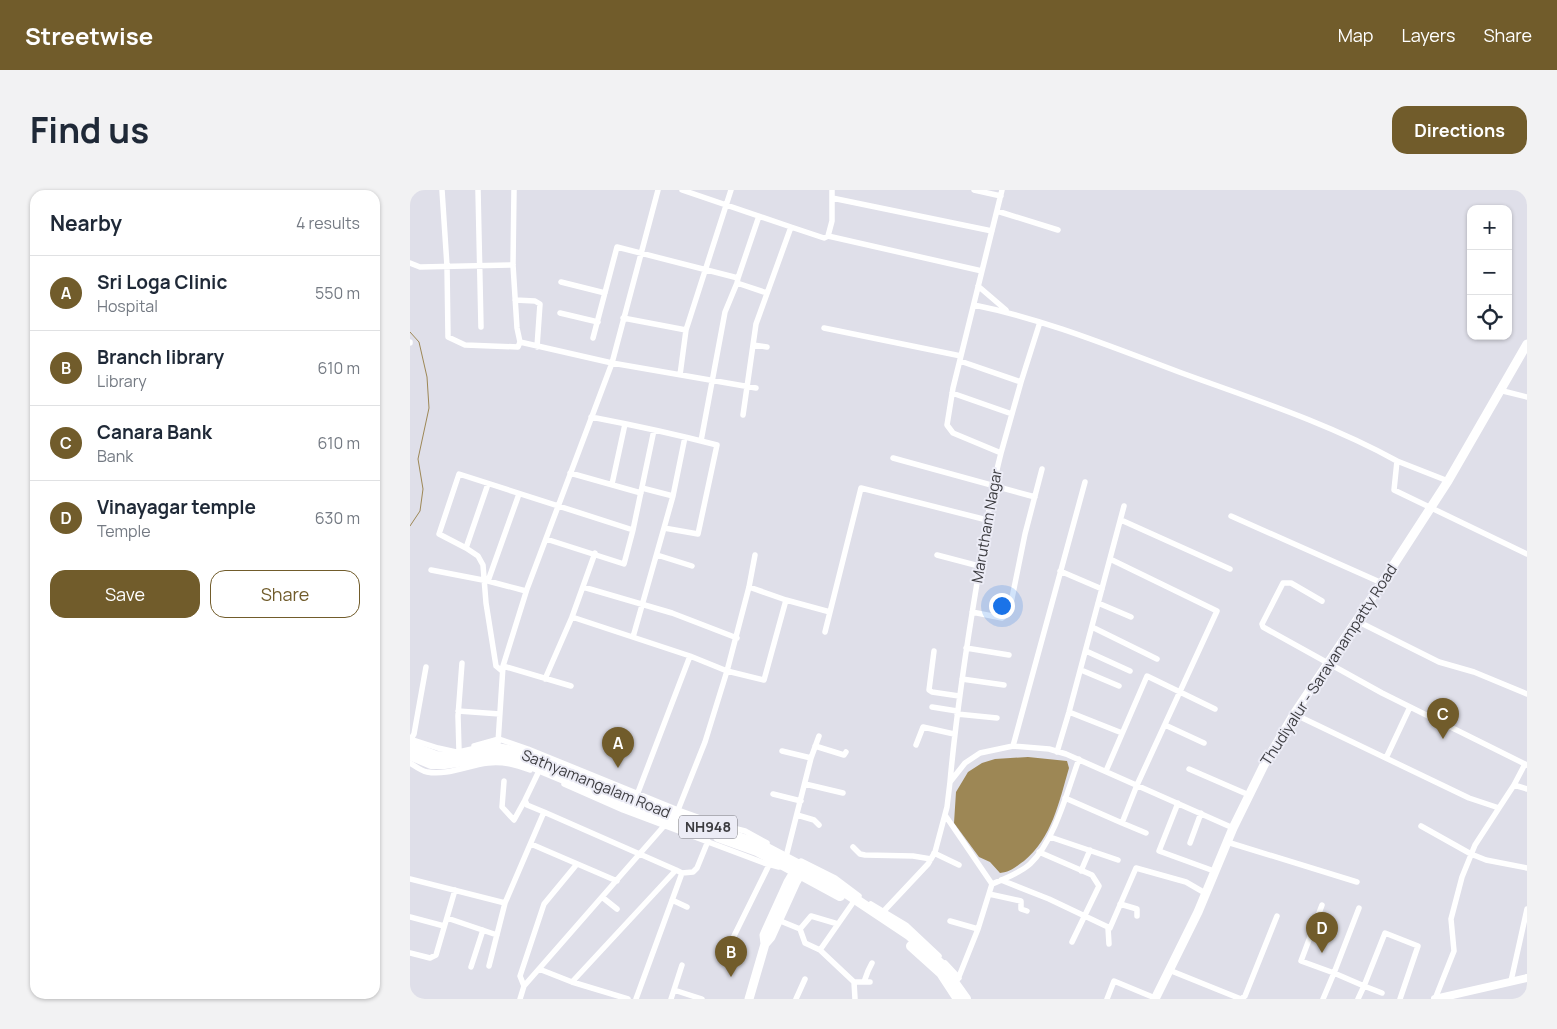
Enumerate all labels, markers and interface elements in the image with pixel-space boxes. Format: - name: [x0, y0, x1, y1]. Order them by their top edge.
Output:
- text: Streetwise: [25, 19, 153, 52]
- text: Map: [1338, 23, 1373, 47]
- text: Layers: [1401, 23, 1455, 47]
- text: Share: [1483, 23, 1532, 47]
- text: Find us: [30, 106, 149, 154]
- button: Directions: [1392, 106, 1527, 154]
- map controls: [1467, 205, 1512, 340]
- button: +: [1467, 205, 1512, 250]
- text: Nearby: [50, 209, 122, 237]
- text: 4 results: [296, 212, 360, 234]
- button: −: [1467, 250, 1512, 295]
- text: Sri Loga Clinic: [97, 269, 227, 295]
- text: A: [61, 282, 71, 304]
- text: 550 m: [315, 282, 360, 304]
- text: Hospital: [97, 295, 158, 317]
- button: locate: [1467, 295, 1512, 340]
- text: Branch library: [97, 344, 224, 370]
- text: B: [61, 357, 71, 379]
- text: 610 m: [318, 357, 360, 379]
- text: Library: [97, 370, 147, 392]
- text: Canara Bank: [97, 419, 212, 445]
- text: C: [60, 432, 72, 454]
- text: 610 m: [318, 432, 360, 454]
- text: Bank: [97, 445, 133, 467]
- street label: Marutham Nagar: [966, 467, 1007, 585]
- text: Vinayagar temple: [97, 494, 256, 520]
- text: D: [60, 507, 72, 529]
- text: 630 m: [315, 507, 360, 529]
- text: Temple: [97, 520, 151, 542]
- street label: Thudiyalur - Saravanampatty Road: [1255, 560, 1402, 769]
- button: Save: [50, 570, 200, 618]
- button: Share: [210, 570, 360, 618]
- your location: [989, 593, 1015, 619]
- pin: C: [1427, 698, 1459, 739]
- pin: A: [602, 727, 634, 768]
- street label: Sathyamangalam Road: [519, 744, 674, 823]
- road number: NH948: [679, 816, 737, 839]
- pin: D: [1306, 912, 1338, 953]
- pin: B: [715, 936, 747, 977]

